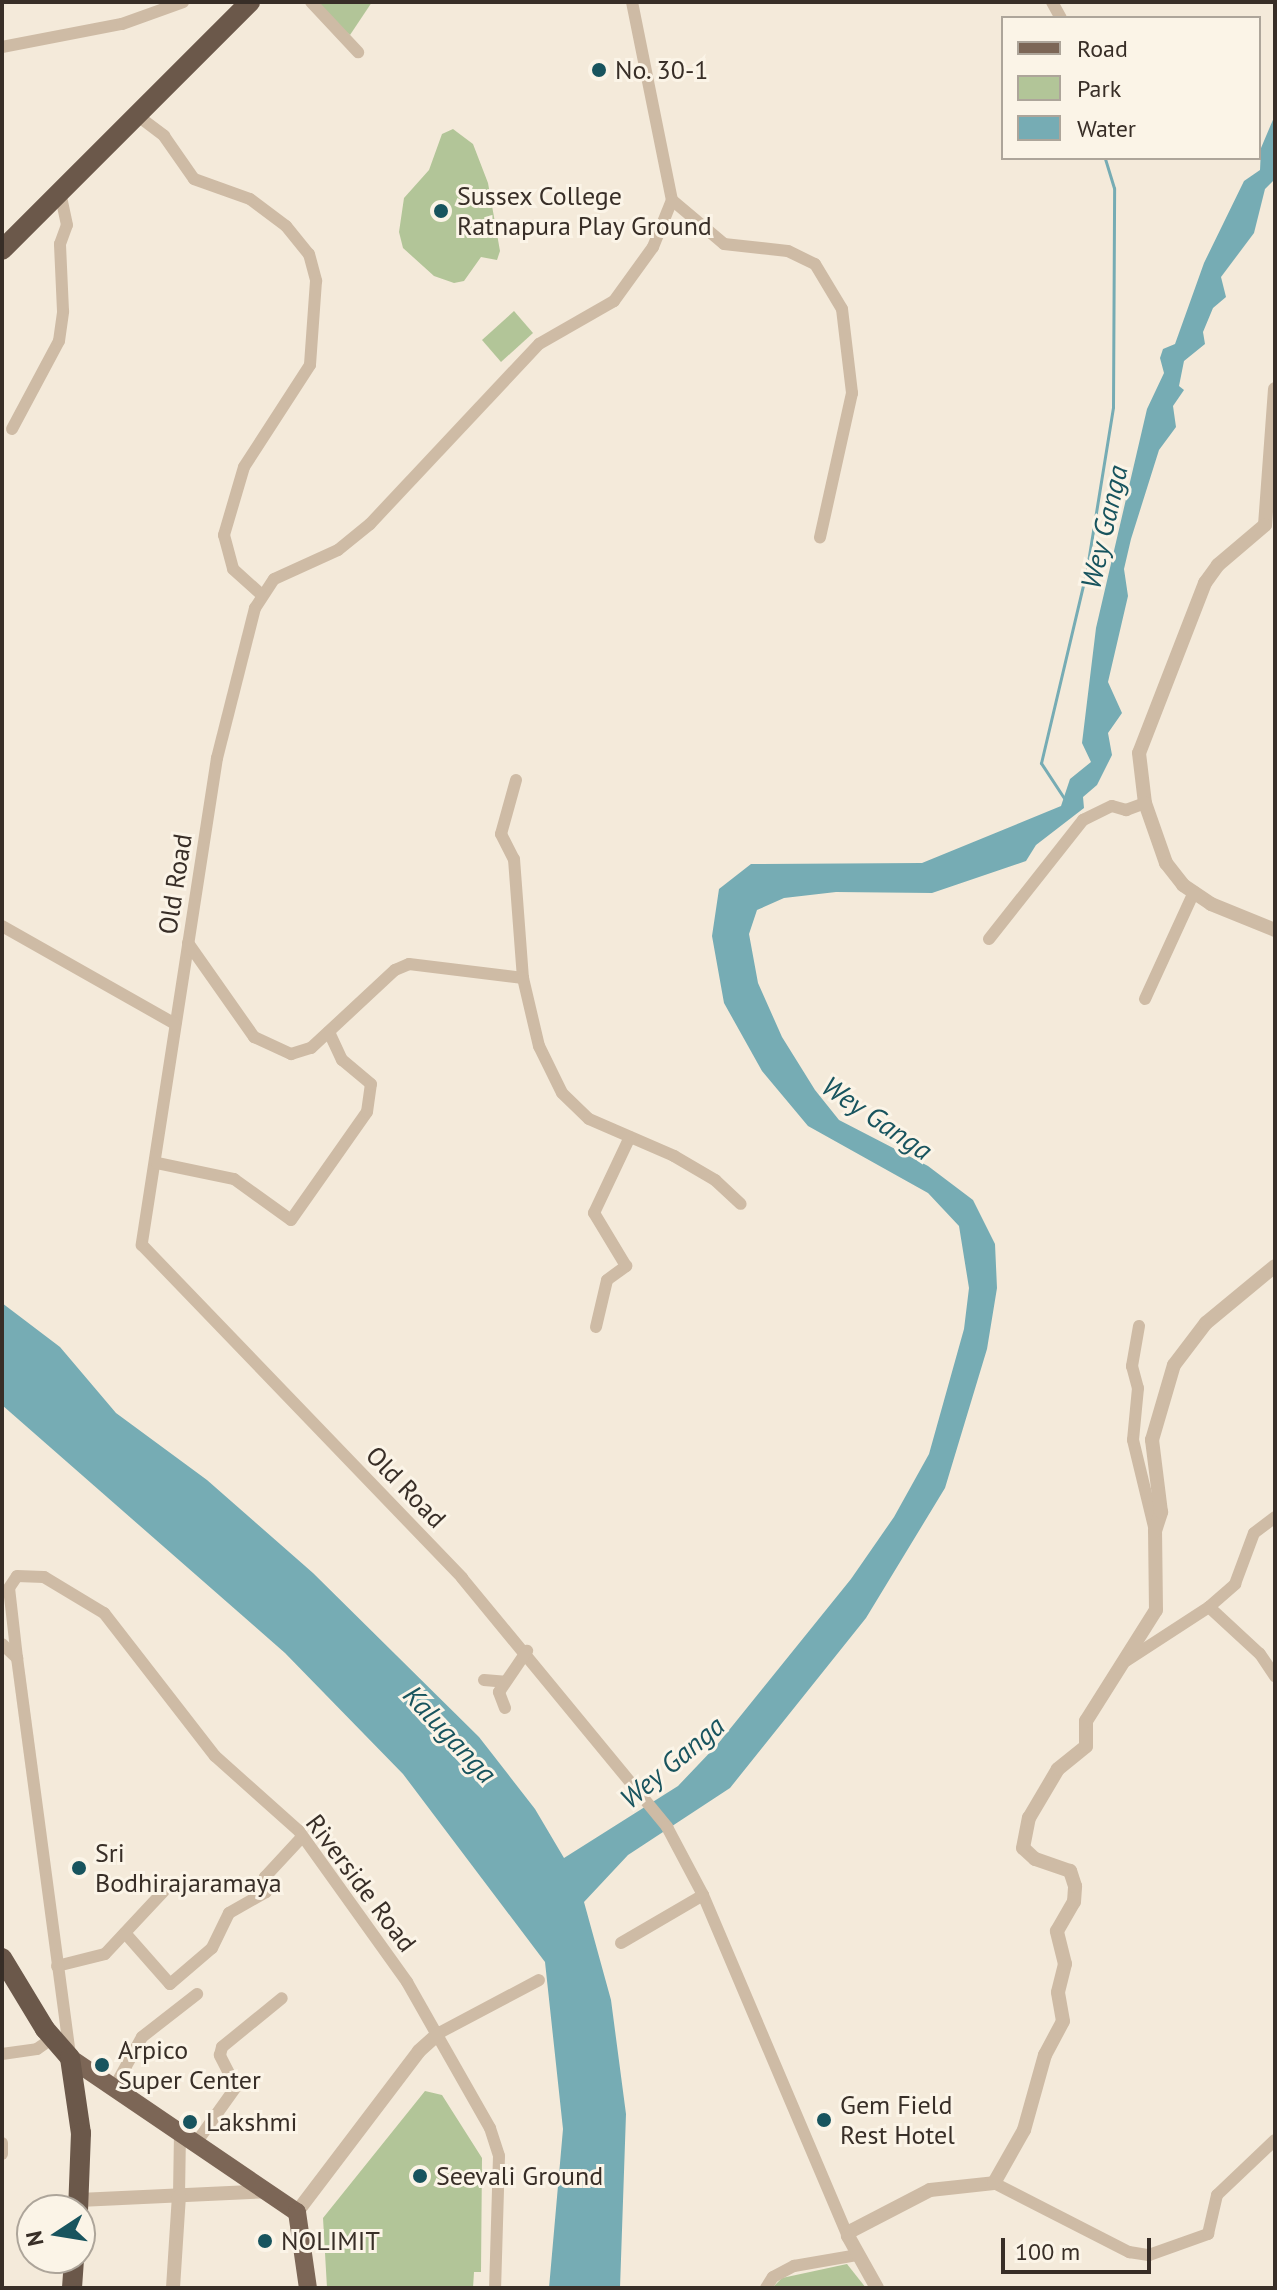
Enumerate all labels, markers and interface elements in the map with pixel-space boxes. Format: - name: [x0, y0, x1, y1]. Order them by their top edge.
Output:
- legend: [1001, 16, 1261, 160]
- text: Road: [1077, 33, 1128, 64]
- place label: No. 30-1: [615, 54, 710, 86]
- marker: No. 30-1: [590, 61, 608, 79]
- text: Park: [1077, 73, 1121, 104]
- text: Water: [1077, 113, 1136, 144]
- place label: Sussex College Ratnapura Play Ground: [457, 180, 713, 242]
- marker: Sussex College Ratnapura Play Ground: [432, 202, 450, 220]
- water label: Wey Ganga: [1073, 462, 1135, 592]
- street label: Old Road: [152, 832, 198, 936]
- water label: Wey Ganga: [815, 1069, 939, 1167]
- street label: Old Road: [360, 1440, 452, 1534]
- water label: Kaluganga: [396, 1678, 504, 1790]
- water label: Wey Ganga: [613, 1709, 731, 1815]
- street label: Riverside Road: [299, 1808, 423, 1958]
- place label: Sri Bodhirajaramaya: [95, 1837, 282, 1898]
- marker: Sri Bodhirajaramaya: [70, 1859, 88, 1877]
- place label: Arpico Super Center: [118, 2034, 261, 2096]
- marker: Arpico Super Center: [93, 2056, 111, 2074]
- place label: Gem Field Rest Hotel: [840, 2089, 955, 2150]
- place label: Lakshmi: [206, 2106, 298, 2138]
- marker: Gem Field Rest Hotel: [815, 2111, 833, 2129]
- marker: Lakshmi: [181, 2113, 199, 2131]
- place label: Seevali Ground: [436, 2160, 603, 2192]
- marker: Seevali Ground: [411, 2167, 429, 2185]
- north arrow: [16, 2194, 96, 2274]
- scale bar: [1005, 2222, 1155, 2272]
- place label: NOLIMIT: [281, 2225, 380, 2257]
- text: N: [19, 2229, 50, 2249]
- marker: NOLIMIT: [256, 2232, 274, 2250]
- text: 100 m: [1015, 2236, 1080, 2267]

